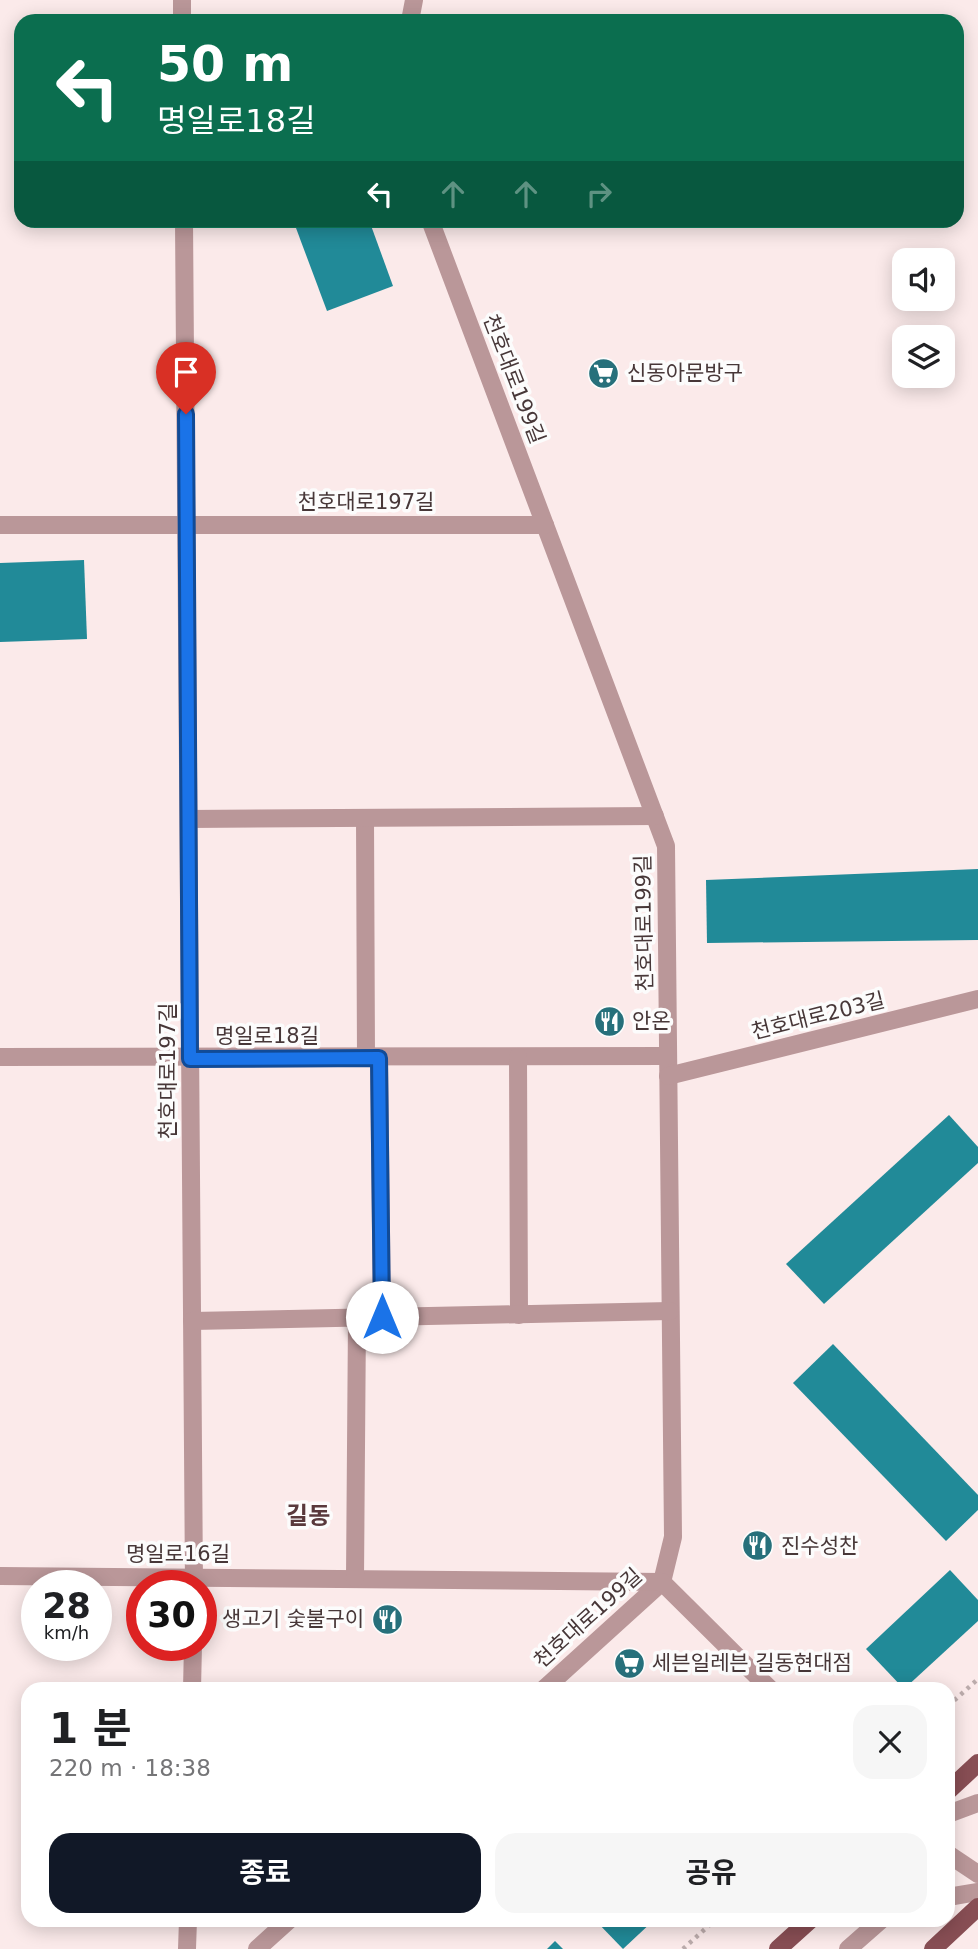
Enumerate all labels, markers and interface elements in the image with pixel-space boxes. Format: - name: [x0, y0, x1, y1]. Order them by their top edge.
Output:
- text: 50 m: [157, 36, 293, 93]
- icon: left: [42, 42, 133, 133]
- text: 명일로18길: [157, 102, 315, 140]
- icon: left: [361, 175, 399, 213]
- icon: ahead: [434, 175, 472, 213]
- icon: ahead: [507, 175, 545, 213]
- icon: right: [580, 175, 618, 213]
- map controls: [892, 248, 955, 388]
- button: sound: [892, 248, 955, 311]
- street label: 천호대로199길: [478, 311, 550, 447]
- button: layers: [892, 325, 955, 388]
- pin: [156, 342, 216, 414]
- icon: arrive: [167, 353, 205, 391]
- supermarket icon: 신동아문방구: [587, 356, 621, 390]
- place label: 신동아문방구: [627, 361, 743, 385]
- street label: 천호대로197길: [298, 490, 434, 514]
- street label: 천호대로199길: [631, 854, 657, 992]
- street label: 천호대로203길: [749, 988, 887, 1044]
- street label: 천호대로197길: [156, 1003, 180, 1139]
- restaurant icon: 안온: [592, 1004, 626, 1038]
- place label: 안온: [632, 1009, 671, 1033]
- street label: 명일로18길: [215, 1024, 319, 1048]
- position arrow: [345, 1280, 419, 1354]
- district label: 길동: [286, 1502, 330, 1530]
- restaurant icon: 진수성찬: [741, 1529, 775, 1563]
- place label: 진수성찬: [781, 1534, 858, 1558]
- street label: 명일로16길: [126, 1542, 230, 1566]
- street label: 천호대로199길: [529, 1563, 647, 1673]
- speed limit sign: 30: [126, 1570, 217, 1661]
- text: 28: [42, 1586, 91, 1626]
- restaurant icon: 생고기 숯불구이: [370, 1602, 404, 1636]
- place label: 생고기 숯불구이: [222, 1607, 364, 1631]
- text: km/h: [44, 1622, 89, 1643]
- supermarket icon: 세븐일레븐 길동현대점: [612, 1646, 646, 1680]
- place label: 세븐일레븐 길동현대점: [652, 1651, 852, 1675]
- text: 1 분: [49, 1704, 132, 1753]
- button: close: [853, 1705, 927, 1779]
- text: 220 m · 18:38: [49, 1755, 211, 1781]
- button: 종료: [49, 1833, 481, 1913]
- button: 공유: [495, 1833, 927, 1913]

